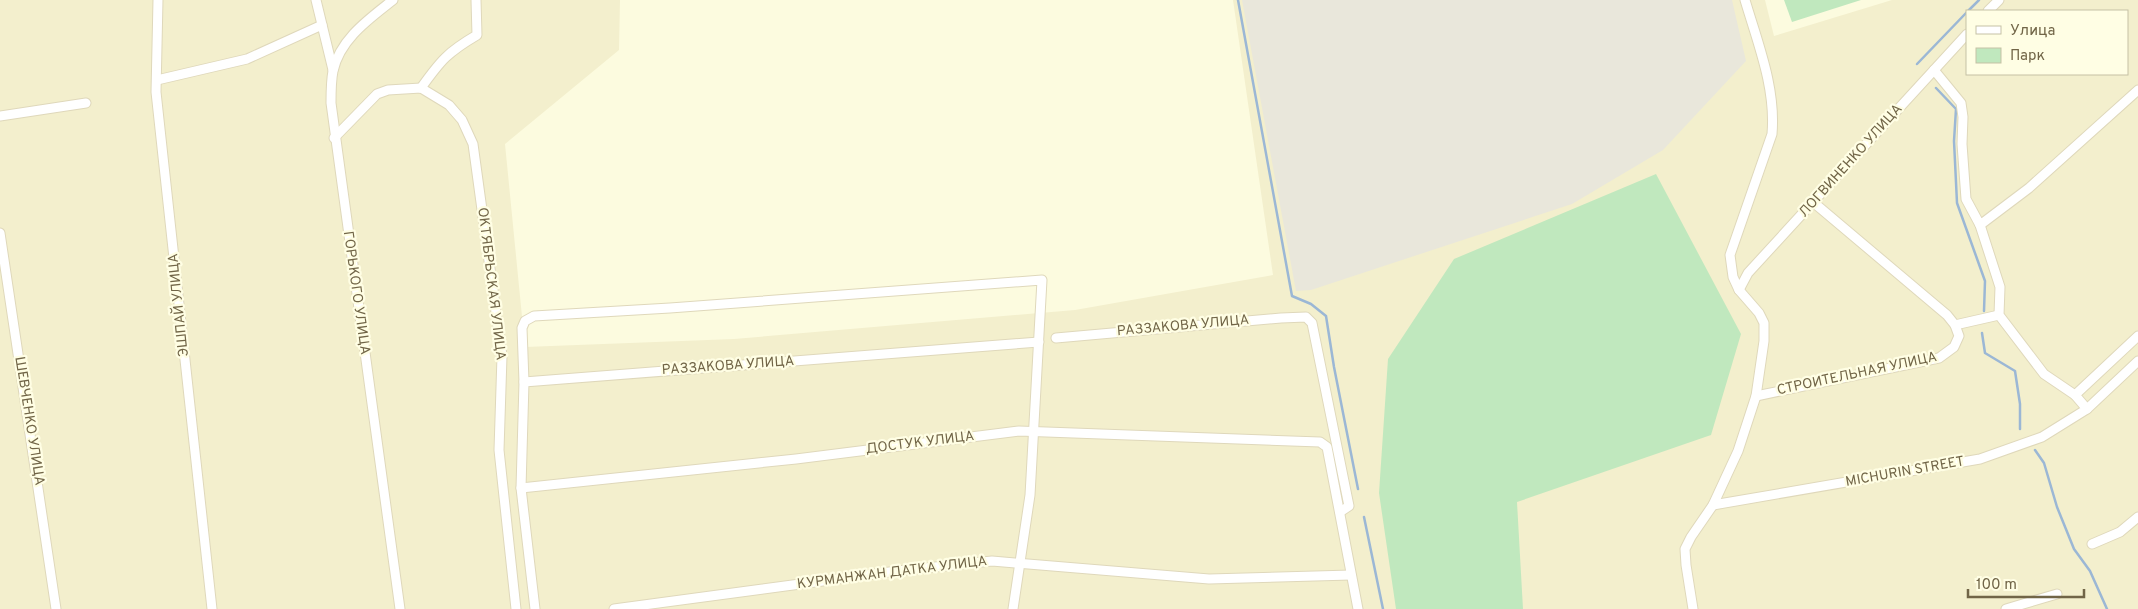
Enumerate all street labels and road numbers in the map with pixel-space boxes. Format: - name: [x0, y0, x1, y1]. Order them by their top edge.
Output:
- street label: ЛОГВИНЕНКО УЛИЦА: [1796, 101, 1906, 221]
- street label: ОКТЯБРЬСКАЯ УЛИЦА: [473, 207, 509, 361]
- street label: ГОРЬКОГО УЛИЦА: [339, 230, 373, 356]
- street label: ЭШПАЙ УЛИЦА: [164, 252, 193, 358]
- street label: РАЗЗАКОВА УЛИЦА: [1116, 312, 1250, 340]
- street label: СТРОИТЕЛЬНАЯ УЛИЦА: [1775, 349, 1939, 399]
- street label: РАЗЗАКОВА УЛИЦА: [661, 353, 795, 379]
- street label: ШЕВЧЕНКО УЛИЦА: [10, 355, 48, 487]
- street label: ДОСТУК УЛИЦА: [865, 428, 975, 458]
- street label: MICHURIN STREET: [1844, 453, 1966, 491]
- street label: КУРМАНЖАН ДАТКА УЛИЦА: [796, 553, 988, 593]

